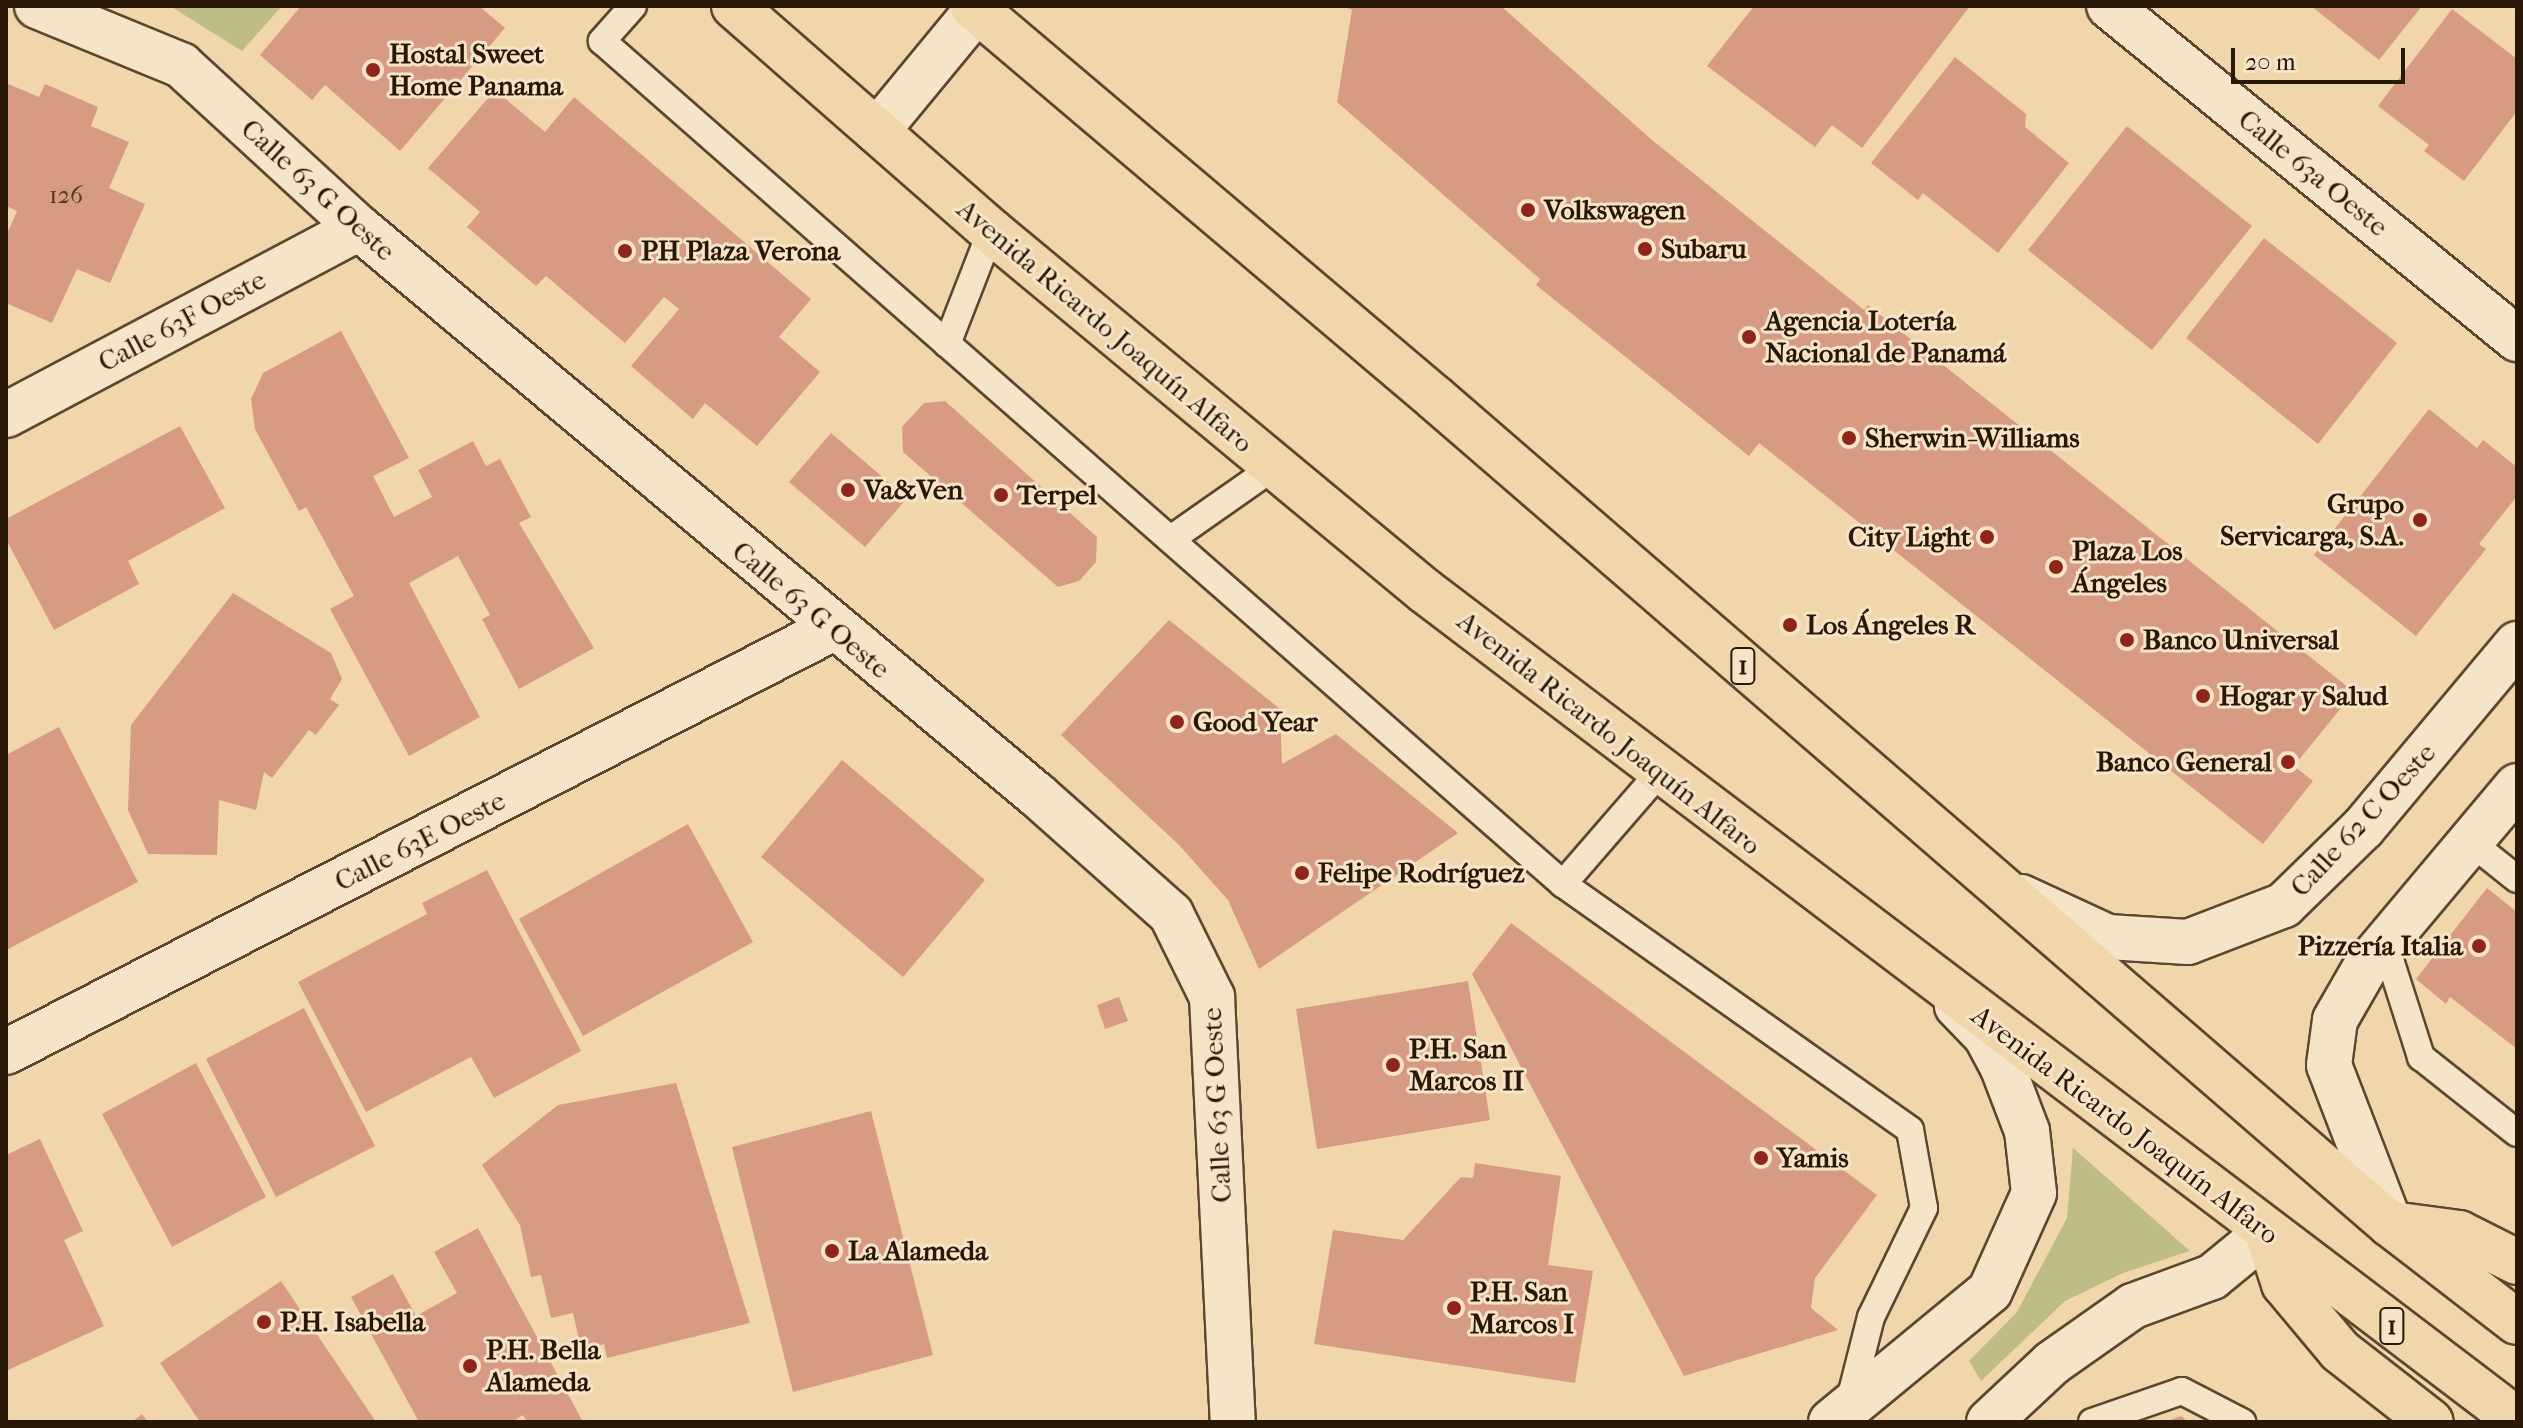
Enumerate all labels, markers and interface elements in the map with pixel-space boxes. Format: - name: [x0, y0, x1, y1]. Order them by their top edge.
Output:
- scale bar: [2235, 32, 2409, 82]
- place label: Hostal Sweet Home Panama: [389, 37, 563, 103]
- text: 20 m: [2245, 48, 2296, 76]
- marker: Hostal Sweet Home Panama: [364, 61, 382, 79]
- street label: Calle 63a Oeste: [2231, 102, 2395, 244]
- street label: Calle 63 G Oeste: [234, 112, 402, 268]
- house number: 126: [49, 182, 83, 210]
- street label: Avenida Ricardo Joaquín Alfaro: [950, 192, 1260, 460]
- place label: Volkswagen: [1544, 193, 1685, 227]
- marker: Volkswagen: [1519, 201, 1537, 219]
- place label: Subaru: [1661, 232, 1747, 266]
- place label: PH Plaza Verona: [641, 234, 840, 268]
- marker: Subaru: [1636, 240, 1654, 258]
- marker: PH Plaza Verona: [616, 242, 634, 260]
- street label: Calle 63F Oeste: [93, 263, 271, 379]
- place label: Agencia Lotería Nacional de Panamá: [1765, 304, 2006, 370]
- marker: Agencia Lotería Nacional de Panamá: [1740, 328, 1758, 346]
- place label: Sherwin-Williams: [1865, 421, 2080, 455]
- marker: Sherwin-Williams: [1840, 429, 1858, 447]
- place label: Va&Ven: [864, 473, 963, 507]
- place label: Terpel: [1017, 478, 1097, 512]
- marker: Va&Ven: [839, 481, 857, 499]
- marker: Terpel: [992, 486, 1010, 504]
- place label: Grupo Servicarga, S.A.: [2220, 487, 2404, 553]
- marker: Grupo Servicarga, S.A.: [2411, 511, 2429, 529]
- place label: City Light: [1848, 520, 1971, 554]
- marker: City Light: [1978, 528, 1996, 546]
- street label: Calle 63 G Oeste: [725, 534, 897, 686]
- place label: Plaza Los Ángeles: [2072, 534, 2182, 600]
- marker: Plaza Los Ángeles: [2047, 558, 2065, 576]
- street label: Avenida Ricardo Joaquín Alfaro: [1450, 604, 1768, 862]
- place label: Los Ángeles R: [1806, 608, 1975, 642]
- marker: Los Ángeles R: [1781, 616, 1799, 634]
- place label: Banco Universal: [2143, 623, 2339, 657]
- marker: Banco Universal: [2118, 631, 2136, 649]
- road number: 1: [1729, 644, 1757, 688]
- place label: Hogar y Salud: [2219, 679, 2388, 713]
- marker: Hogar y Salud: [2194, 687, 2212, 705]
- place label: Good Year: [1193, 705, 1318, 739]
- marker: Good Year: [1168, 713, 1186, 731]
- street label: Calle 62 C Oeste: [2283, 736, 2443, 904]
- place label: Banco General: [2096, 745, 2272, 779]
- marker: Banco General: [2279, 753, 2297, 771]
- street label: Calle 63E Oeste: [329, 784, 511, 898]
- place label: Felipe Rodríguez: [1318, 856, 1525, 890]
- marker: Felipe Rodríguez: [1293, 864, 1311, 882]
- place label: Pizzería Italia: [2298, 929, 2463, 963]
- marker: Pizzería Italia: [2470, 937, 2488, 955]
- street label: Avenida Ricardo Joaquín Alfaro: [1965, 998, 2285, 1252]
- street label: Calle 63 G Oeste: [1195, 1006, 1239, 1204]
- place label: P.H. San Marcos II: [1409, 1032, 1524, 1098]
- marker: P.H. San Marcos II: [1384, 1056, 1402, 1074]
- place label: Yamis: [1777, 1141, 1849, 1175]
- marker: Yamis: [1752, 1149, 1770, 1167]
- place label: La Alameda: [848, 1234, 988, 1268]
- marker: La Alameda: [823, 1242, 841, 1260]
- place label: P.H. San Marcos I: [1470, 1275, 1574, 1341]
- marker: P.H. San Marcos I: [1445, 1299, 1463, 1317]
- road number: 1: [2378, 1304, 2406, 1348]
- place label: P.H. Isabella: [280, 1305, 425, 1339]
- marker: P.H. Isabella: [255, 1313, 273, 1331]
- place label: P.H. Bella Alameda: [486, 1333, 600, 1399]
- marker: P.H. Bella Alameda: [461, 1357, 479, 1375]

